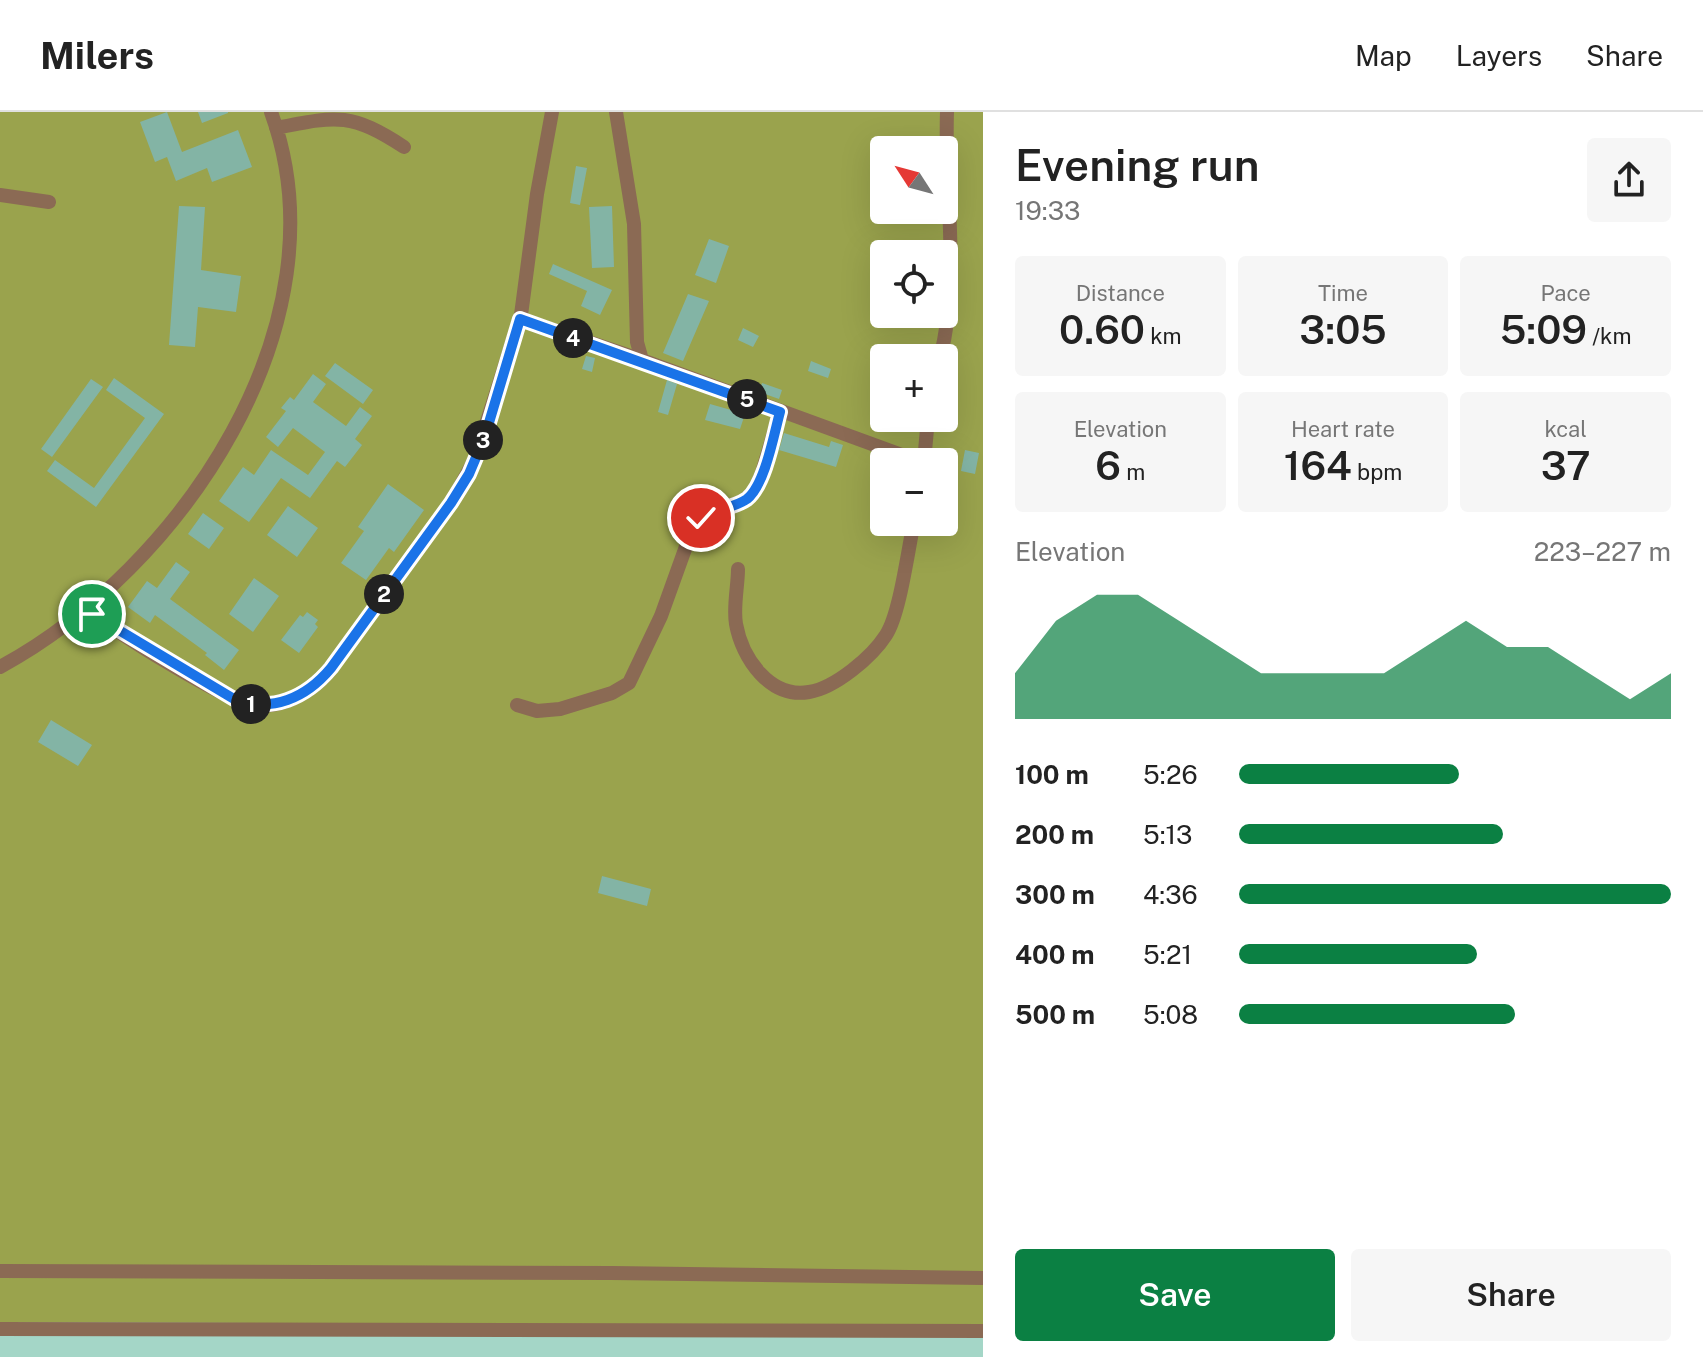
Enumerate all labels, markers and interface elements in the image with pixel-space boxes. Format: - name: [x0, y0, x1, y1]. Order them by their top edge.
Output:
- text: Milers: [40, 33, 154, 78]
- text: Map: [1355, 39, 1412, 72]
- text: Layers: [1456, 39, 1542, 72]
- text: Share: [1586, 39, 1663, 72]
- north arrow: [870, 136, 958, 224]
- map controls: [870, 136, 958, 536]
- button: share: [1587, 138, 1671, 222]
- text: Evening run: [1015, 139, 1260, 191]
- text: 19:33: [1015, 195, 1080, 226]
- button: locate: [870, 240, 958, 328]
- text: Distance: [1076, 280, 1165, 306]
- text: Time: [1318, 280, 1368, 306]
- text: Pace: [1541, 280, 1591, 306]
- text: 0.60: [1059, 306, 1145, 353]
- text: 3:05: [1299, 306, 1387, 353]
- text: 5:09: [1500, 306, 1587, 353]
- pin: 4: [553, 318, 593, 358]
- text: km: [1145, 323, 1182, 349]
- text: /km: [1587, 323, 1631, 349]
- text: 4: [566, 325, 580, 351]
- button: +: [870, 344, 958, 432]
- pin: 5: [727, 379, 767, 419]
- text: 5: [740, 386, 754, 412]
- text: Elevation: [1074, 416, 1167, 442]
- text: Heart rate: [1291, 416, 1395, 442]
- text: kcal: [1544, 416, 1587, 442]
- pin: 3: [463, 420, 503, 460]
- text: 3: [476, 427, 490, 453]
- text: 6: [1095, 442, 1121, 489]
- text: 164: [1284, 442, 1352, 489]
- text: 37: [1541, 442, 1591, 489]
- button: −: [870, 448, 958, 536]
- text: m: [1121, 459, 1145, 485]
- text: bpm: [1352, 459, 1402, 485]
- pin: [667, 484, 735, 552]
- icon: check: [679, 496, 723, 540]
- text: Elevation: [1015, 536, 1125, 567]
- text: 223–227 m: [1534, 536, 1671, 567]
- pin: 2: [364, 574, 404, 614]
- pin: [58, 580, 126, 648]
- text: 2: [377, 581, 391, 607]
- icon: arrive: [70, 592, 114, 636]
- pin: 1: [231, 684, 271, 724]
- text: 1: [246, 691, 256, 717]
- text: 100 m: [1015, 759, 1089, 790]
- text: 5:26: [1143, 759, 1198, 790]
- text: 200 m: [1015, 819, 1094, 850]
- text: 5:13: [1143, 819, 1192, 850]
- text: 300 m: [1015, 879, 1095, 910]
- text: 4:36: [1143, 879, 1198, 910]
- text: 400 m: [1015, 939, 1095, 970]
- text: 5:21: [1143, 939, 1192, 970]
- text: 500 m: [1015, 999, 1095, 1030]
- text: 5:08: [1143, 999, 1198, 1030]
- button: Save: [1015, 1249, 1335, 1341]
- button: Share: [1351, 1249, 1671, 1341]

